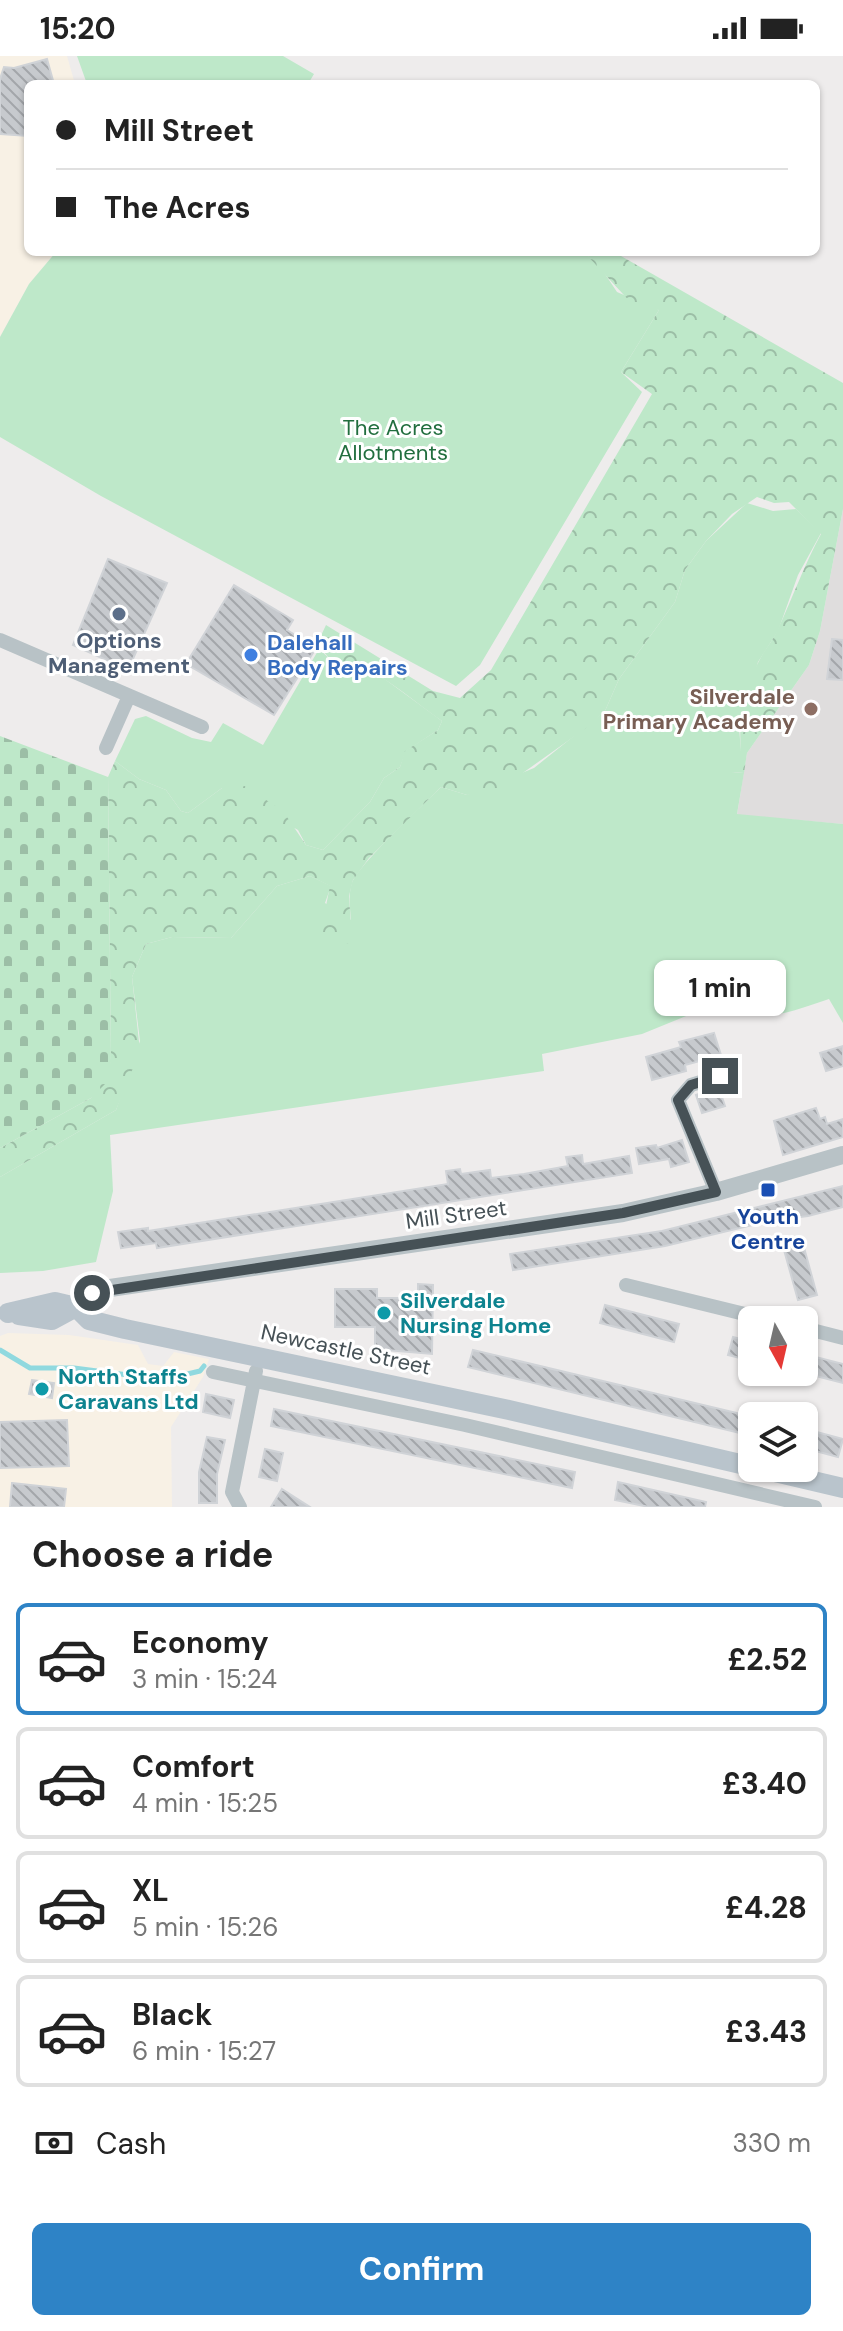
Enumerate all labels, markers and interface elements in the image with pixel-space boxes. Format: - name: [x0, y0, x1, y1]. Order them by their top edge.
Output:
- text: 15:20: [40, 9, 116, 48]
- text: Mill Street: [104, 111, 254, 150]
- text: The Acres: [104, 188, 250, 227]
- park label: The Acres Allotments: [338, 413, 448, 467]
- marker: Options Management: [110, 605, 128, 623]
- place label: Options Management: [48, 626, 190, 680]
- place label: Dalehall Body Repairs: [267, 628, 408, 682]
- marker: Dalehall Body Repairs: [242, 646, 260, 664]
- place label: Silverdale Primary Academy: [603, 682, 795, 736]
- marker: Silverdale Primary Academy: [802, 700, 820, 718]
- callout: 1 min: [654, 960, 786, 1016]
- text: 1 min: [688, 971, 752, 1005]
- route end: [702, 1058, 738, 1094]
- marker: Youth Centre: [759, 1181, 777, 1199]
- street label: Mill Street: [404, 1193, 508, 1236]
- place label: Youth Centre: [731, 1202, 805, 1256]
- route start: [74, 1275, 110, 1311]
- place label: Silverdale Nursing Home: [400, 1286, 551, 1340]
- marker: Silverdale Nursing Home: [375, 1304, 393, 1322]
- north arrow: [738, 1306, 818, 1386]
- map controls: [738, 1306, 818, 1482]
- street label: Newcastle Street: [258, 1317, 434, 1382]
- place label: North Staffs Caravans Ltd: [58, 1362, 199, 1416]
- marker: North Staffs Caravans Ltd: [33, 1380, 51, 1398]
- button: layers: [738, 1402, 818, 1482]
- text: Choose a ride: [32, 1531, 273, 1578]
- icon: car: [36, 1623, 108, 1695]
- text: Economy: [132, 1623, 269, 1662]
- text: £2.52: [728, 1640, 807, 1679]
- text: 3 min · 15:24: [132, 1662, 277, 1696]
- icon: car: [36, 1747, 108, 1819]
- text: Comfort: [132, 1747, 255, 1786]
- text: £3.40: [722, 1764, 807, 1803]
- text: 4 min · 15:25: [132, 1786, 278, 1820]
- icon: car: [36, 1871, 108, 1943]
- text: XL: [132, 1871, 169, 1910]
- text: £4.28: [725, 1888, 807, 1927]
- text: 5 min · 15:26: [132, 1910, 279, 1944]
- icon: car: [36, 1995, 108, 2067]
- text: Black: [132, 1995, 212, 2034]
- text: £3.43: [725, 2012, 807, 2051]
- text: 6 min · 15:27: [132, 2034, 276, 2068]
- icon: cash: [32, 2121, 76, 2165]
- text: Cash: [96, 2124, 166, 2163]
- text: 330 m: [732, 2126, 811, 2160]
- button: Confirm: [32, 2223, 811, 2315]

